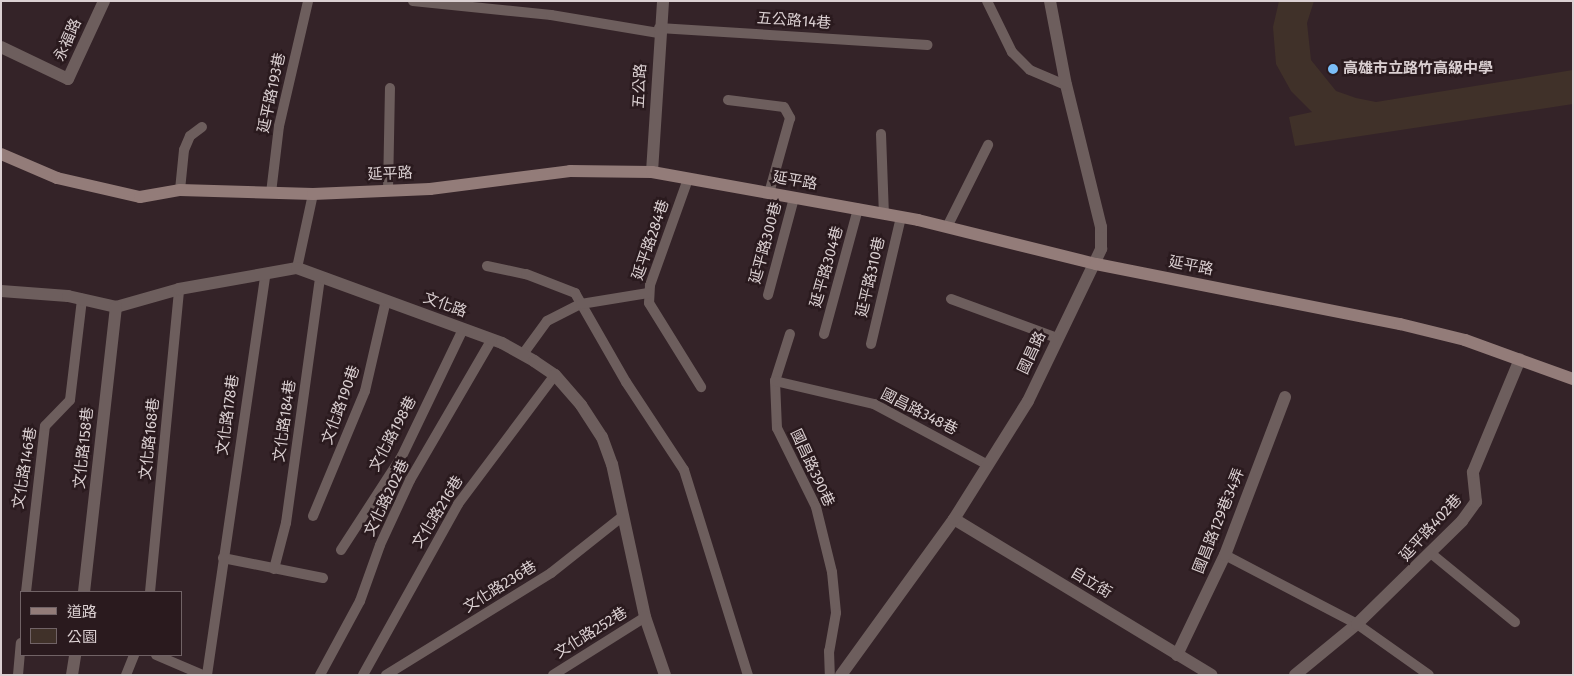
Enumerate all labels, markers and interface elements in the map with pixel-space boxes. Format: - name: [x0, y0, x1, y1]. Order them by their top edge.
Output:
- street label: 五公路14巷: [756, 9, 832, 33]
- street label: 永福路: [51, 16, 85, 64]
- street label: 延平路193巷: [255, 51, 289, 135]
- place label: 高雄市立路竹高級中學: [1343, 60, 1493, 78]
- street label: 五公路: [630, 63, 650, 109]
- marker: 高雄市立路竹高級中學: [1327, 63, 1339, 75]
- street label: 延平路: [367, 164, 413, 184]
- street label: 延平路: [771, 168, 819, 194]
- street label: 延平路284巷: [629, 198, 673, 282]
- street label: 延平路300巷: [746, 200, 786, 286]
- street label: 延平路304巷: [807, 224, 847, 310]
- street label: 延平路310巷: [853, 235, 889, 319]
- street label: 延平路: [1167, 253, 1215, 279]
- street label: 文化路: [421, 289, 469, 321]
- street label: 國昌路: [1014, 329, 1050, 377]
- street label: 文化路190巷: [318, 363, 364, 447]
- street label: 文化路178巷: [213, 374, 243, 456]
- street label: 文化路184巷: [270, 379, 300, 463]
- street label: 國昌路348巷: [878, 385, 960, 439]
- street label: 文化路198巷: [366, 393, 420, 475]
- street label: 文化路168巷: [137, 397, 163, 481]
- street label: 文化路158巷: [71, 406, 97, 490]
- street label: 文化路146巷: [10, 426, 40, 510]
- street label: 國昌路390巷: [786, 426, 838, 510]
- street label: 文化路202巷: [361, 457, 413, 539]
- street label: 國昌路129巷34弄: [1190, 466, 1248, 576]
- street label: 文化路216巷: [409, 473, 467, 551]
- street label: 延平路402巷: [1396, 491, 1466, 565]
- street label: 文化路236巷: [460, 557, 540, 617]
- street label: 自立街: [1067, 564, 1115, 602]
- legend: [20, 591, 182, 656]
- text: 道路: [67, 603, 97, 621]
- street label: 文化路252巷: [551, 604, 631, 662]
- text: 公園: [67, 628, 97, 646]

